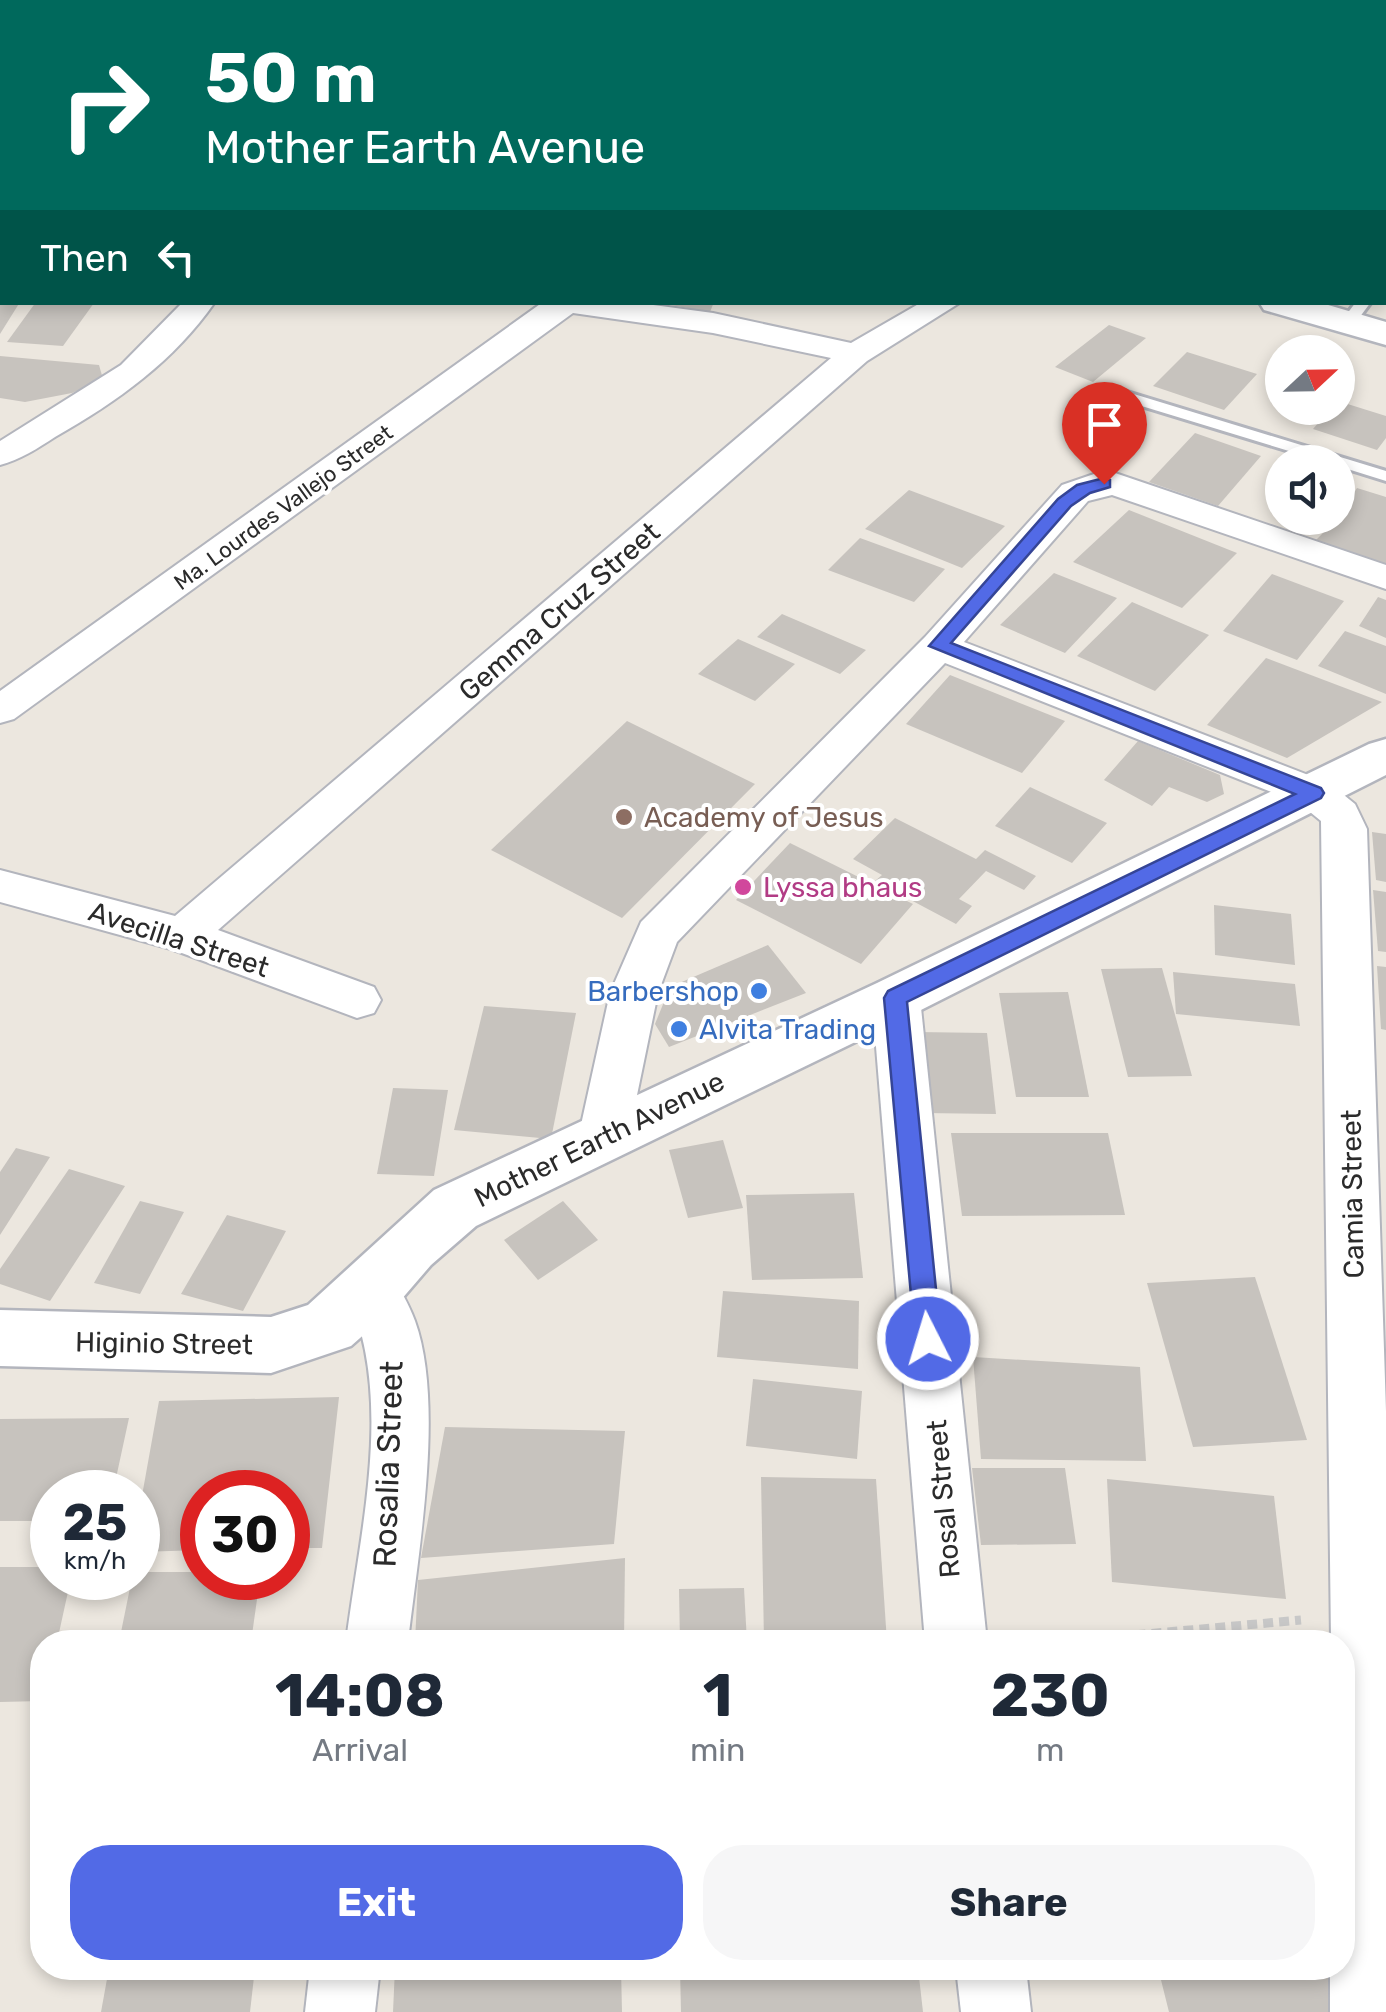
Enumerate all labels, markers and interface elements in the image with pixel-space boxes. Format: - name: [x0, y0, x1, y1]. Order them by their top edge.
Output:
- text: 50 m: [205, 37, 377, 120]
- icon: right: [40, 40, 170, 170]
- text: Mother Earth Avenue: [205, 121, 645, 174]
- icon: left: [149, 230, 204, 285]
- text: Then: [40, 235, 129, 281]
- north arrow: [1265, 335, 1355, 425]
- map controls: [1265, 335, 1355, 535]
- pin: [1062, 382, 1147, 485]
- icon: arrive: [1077, 397, 1132, 452]
- street label: Ma. Lourdes Vallejo Street: [169, 419, 398, 596]
- button: sound: [1265, 445, 1355, 535]
- street label: Gemma Cruz Street: [452, 515, 666, 707]
- place label: Academy of Jesus: [644, 801, 884, 834]
- marker: Academy of Jesus: [613, 806, 635, 828]
- place label: Lyssa bhaus: [763, 871, 922, 904]
- marker: Lyssa bhaus: [732, 876, 754, 898]
- street label: Avecilla Street: [85, 895, 273, 984]
- place label: Barbershop: [587, 975, 739, 1008]
- marker: Barbershop: [748, 980, 770, 1002]
- place label: Alvita Trading: [699, 1013, 876, 1046]
- marker: Alvita Trading: [668, 1018, 690, 1040]
- street label: Mother Earth Avenue: [469, 1065, 730, 1214]
- street label: Camia Street: [1335, 1109, 1370, 1279]
- position arrow: [876, 1287, 980, 1391]
- street label: Higinio Street: [75, 1325, 253, 1362]
- street label: Rosalia Street: [365, 1360, 411, 1568]
- street label: Rosal Street: [920, 1418, 967, 1579]
- speed limit sign: 30: [180, 1470, 310, 1600]
- text: 25: [63, 1493, 127, 1553]
- text: km/h: [64, 1546, 126, 1575]
- text: 14:08: [275, 1660, 445, 1731]
- text: 1: [703, 1660, 733, 1731]
- text: 230: [991, 1660, 1110, 1731]
- text: Arrival: [312, 1731, 408, 1769]
- text: min: [690, 1731, 746, 1769]
- text: m: [1036, 1731, 1064, 1769]
- button: Exit: [70, 1845, 683, 1960]
- button: Share: [703, 1845, 1315, 1960]

